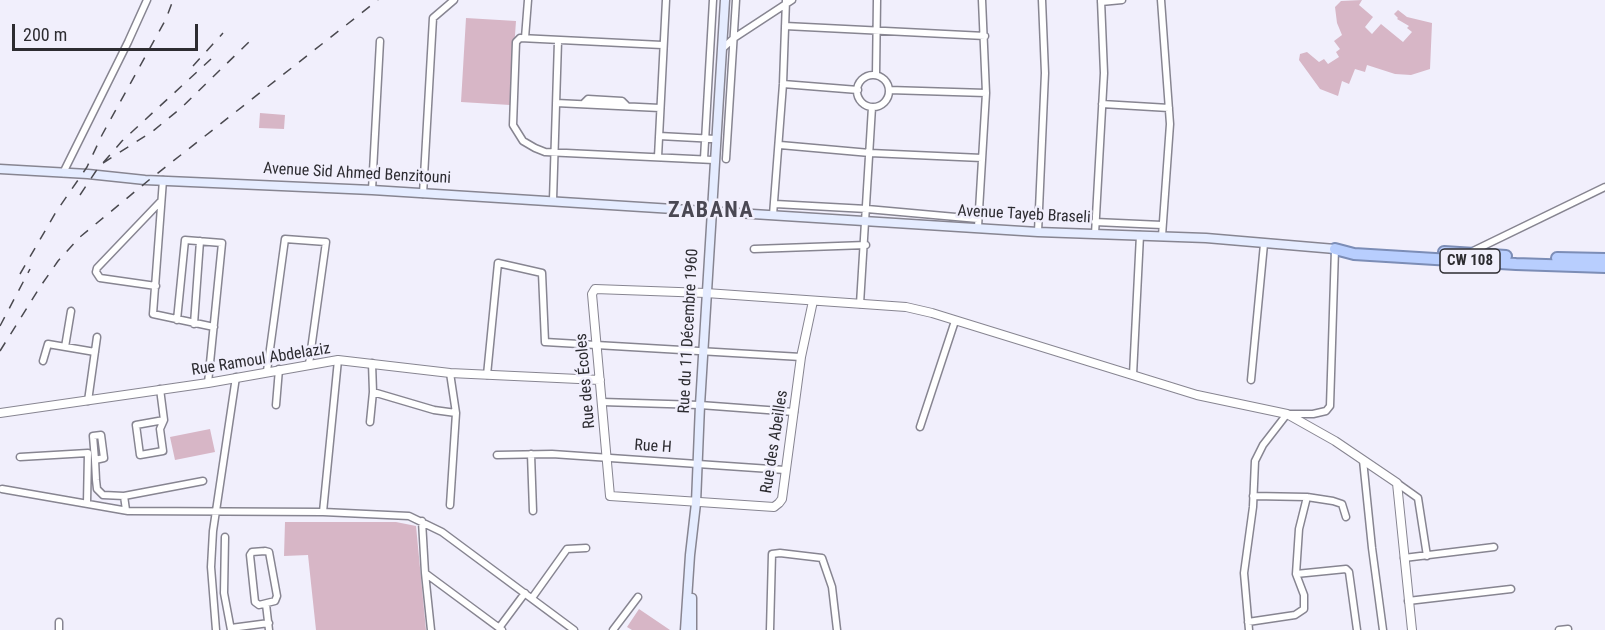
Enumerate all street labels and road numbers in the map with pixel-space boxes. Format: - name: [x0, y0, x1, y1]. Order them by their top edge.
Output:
- street label: Avenue Sid Ahmed Benzitouni: [263, 159, 451, 189]
- street label: Avenue Tayeb Braseli: [957, 202, 1091, 228]
- street label: Rue du 11 Décembre 1960: [675, 248, 703, 414]
- road number: CW 108: [1440, 249, 1500, 273]
- street label: Rue des Écoles: [572, 333, 600, 429]
- street label: Rue Ramoul Abdelaziz: [190, 340, 332, 380]
- street label: Rue des Abeilles: [757, 389, 793, 495]
- street label: Rue H: [634, 436, 672, 458]

